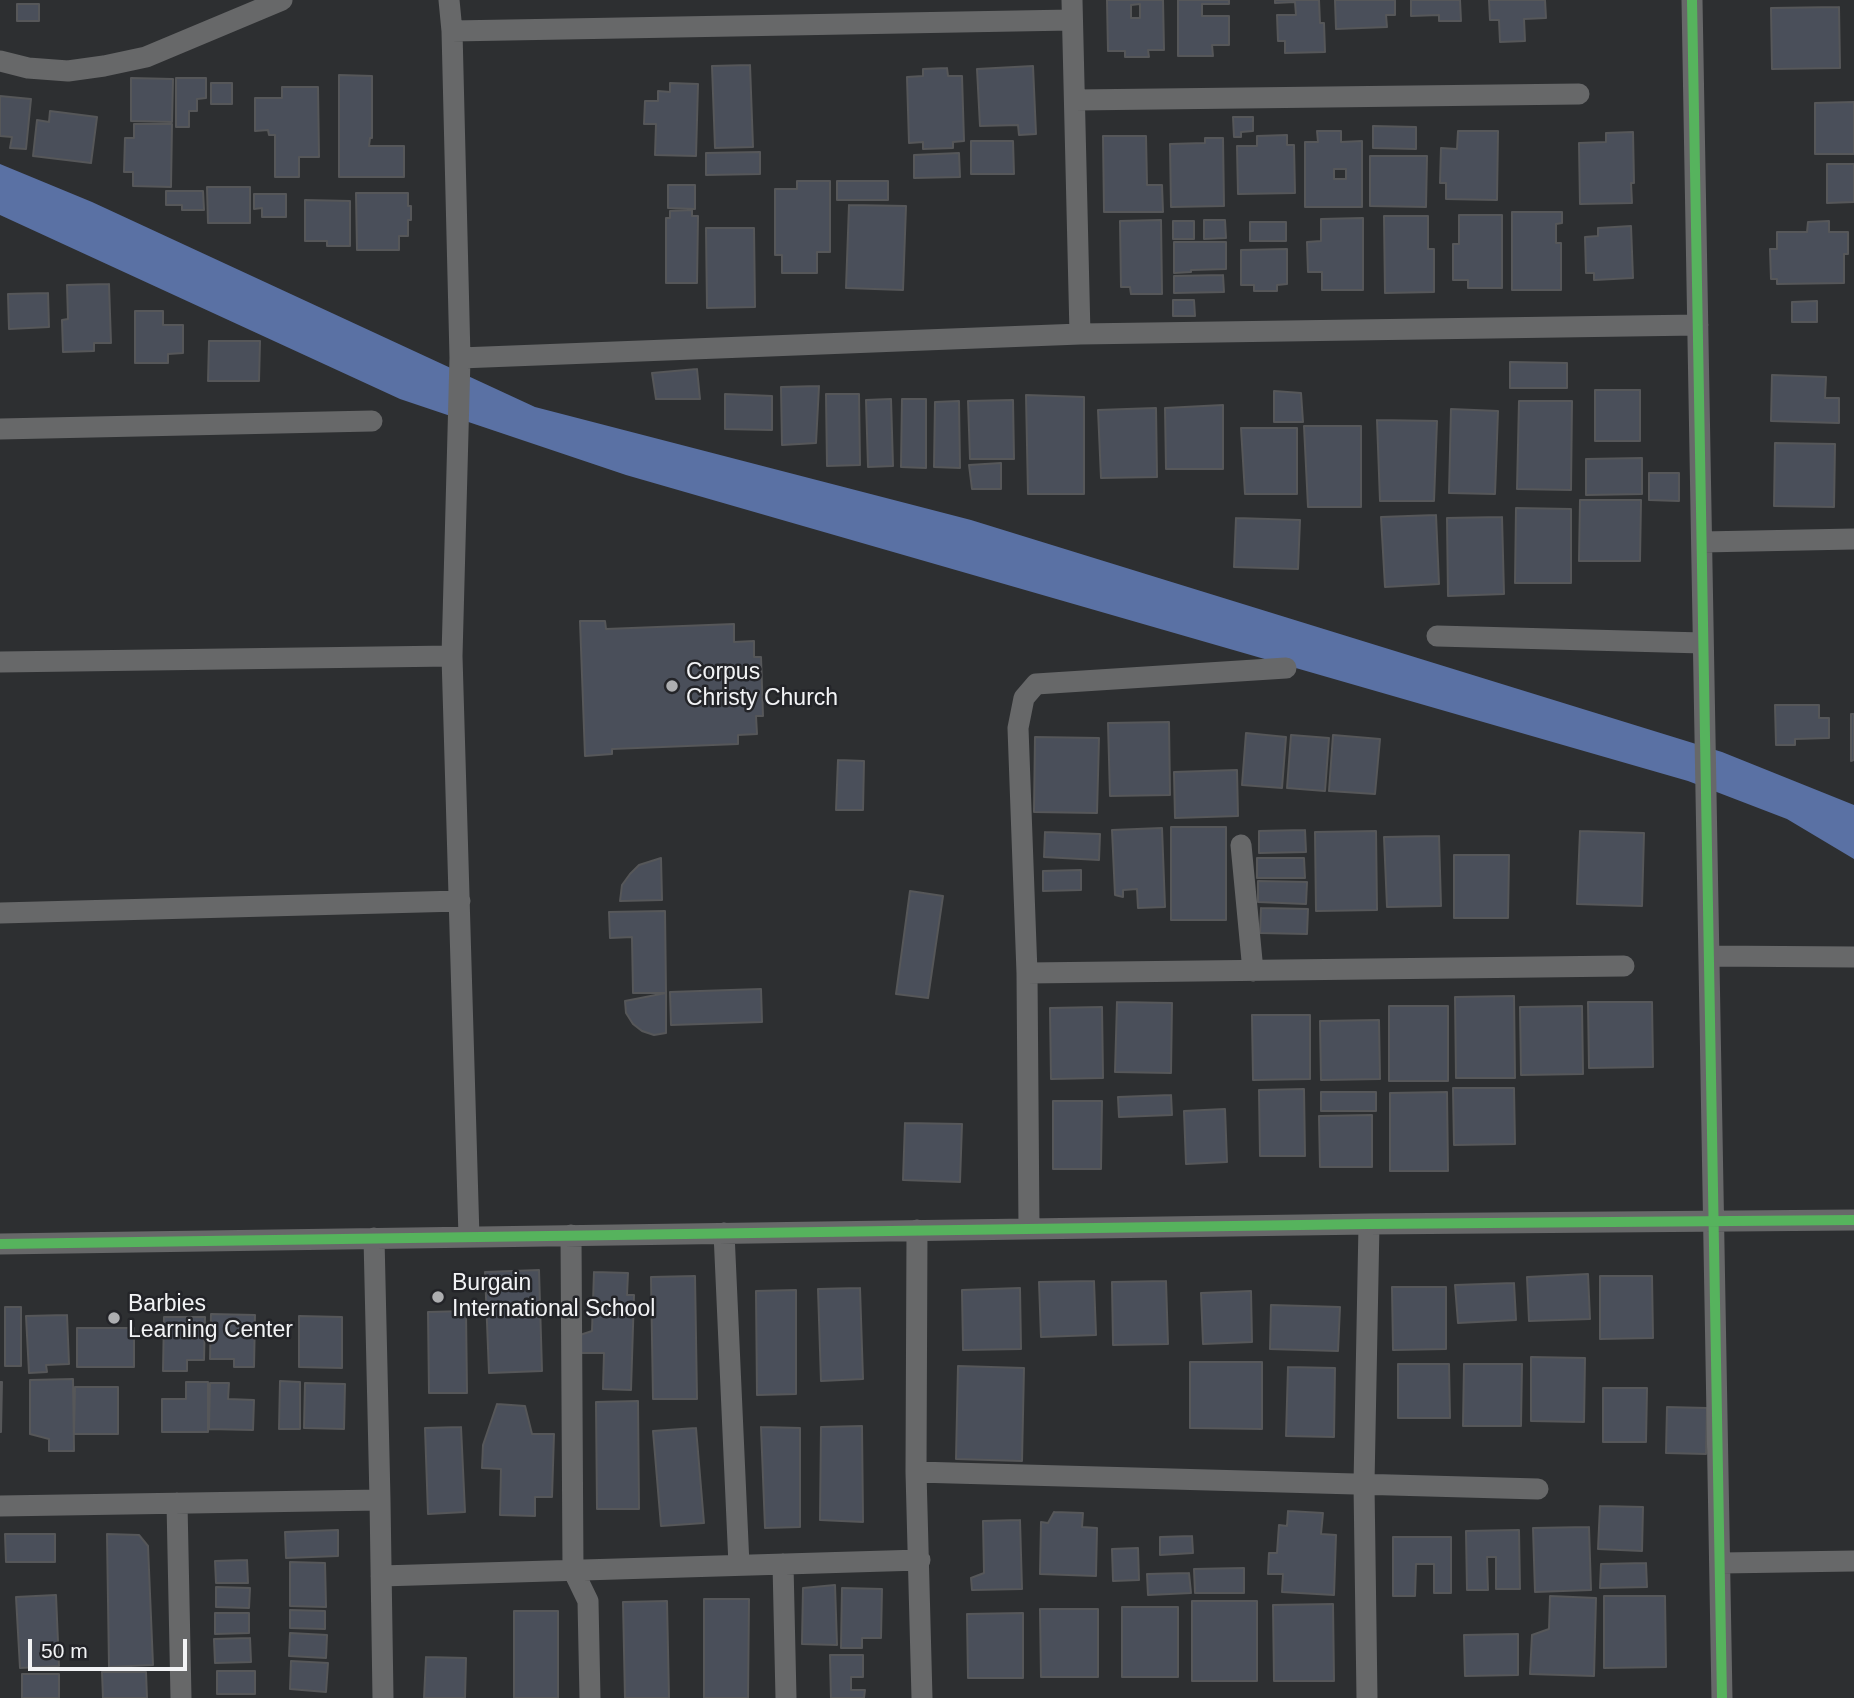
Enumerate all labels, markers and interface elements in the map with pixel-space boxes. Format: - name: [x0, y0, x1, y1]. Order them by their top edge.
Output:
- place label: Corpus Christy Church: [686, 659, 838, 713]
- marker: Corpus Christy Church: [664, 678, 680, 694]
- place label: Burgain International School: [452, 1270, 655, 1324]
- marker: Burgain International School: [430, 1289, 446, 1305]
- place label: Barbies Learning Center: [128, 1291, 293, 1345]
- marker: Barbies Learning Center: [106, 1310, 122, 1326]
- scale bar: [32, 1624, 191, 1668]
- text: 50 m: [41, 1639, 88, 1662]

